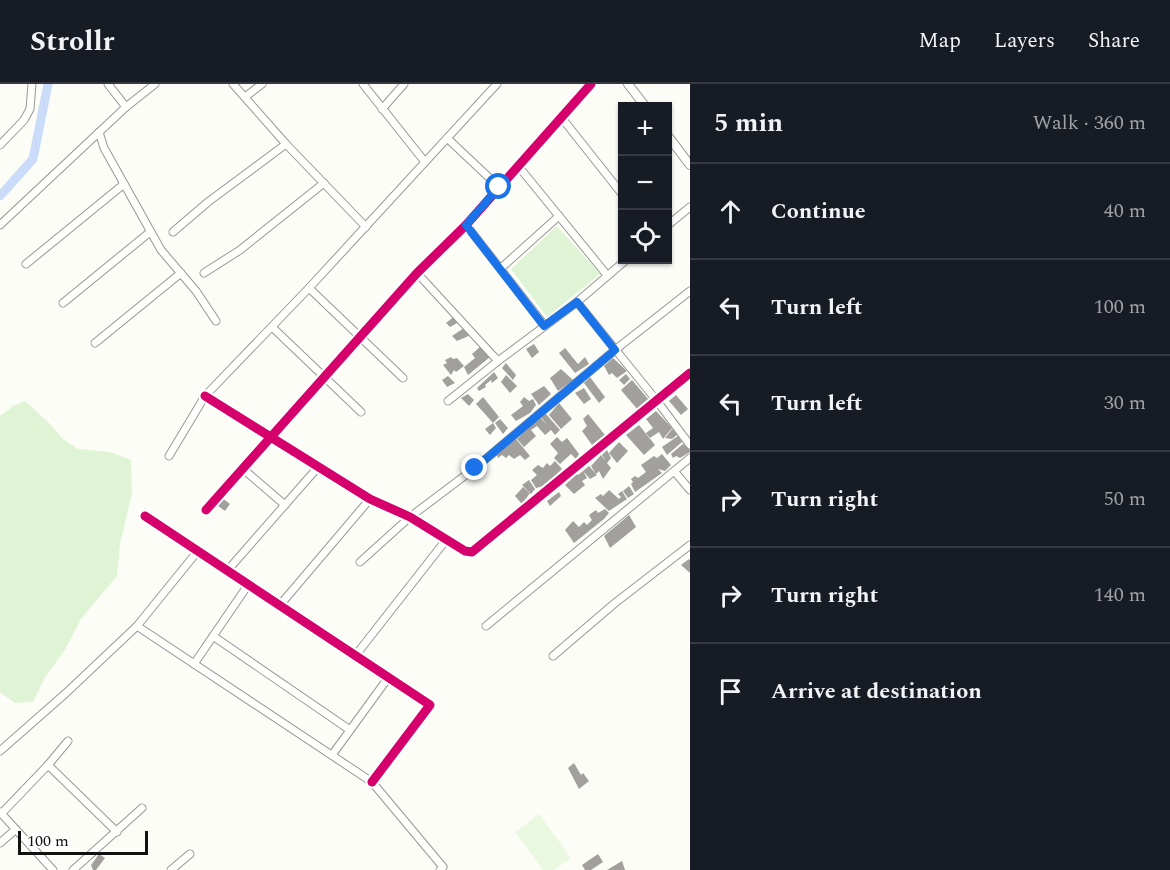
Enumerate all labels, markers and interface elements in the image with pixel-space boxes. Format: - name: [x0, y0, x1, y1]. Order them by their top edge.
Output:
- text: Strollr: [30, 20, 114, 63]
- text: Map: [919, 25, 961, 57]
- text: Layers: [994, 25, 1055, 57]
- text: Share: [1088, 25, 1140, 57]
- map controls: [618, 102, 672, 264]
- button: +: [618, 102, 672, 156]
- text: 5 min: [714, 103, 783, 143]
- text: Walk · 360 m: [1033, 108, 1146, 138]
- button: −: [618, 156, 672, 210]
- route start: [485, 173, 511, 199]
- icon: ahead: [714, 195, 747, 228]
- text: Continue: [771, 195, 866, 228]
- text: 40 m: [1104, 196, 1146, 226]
- button: locate: [618, 210, 672, 264]
- icon: left: [714, 291, 747, 324]
- text: Turn left: [771, 291, 863, 324]
- text: 100 m: [1094, 292, 1146, 322]
- icon: left: [714, 387, 747, 420]
- text: Turn left: [771, 387, 863, 420]
- text: 30 m: [1104, 388, 1146, 418]
- route end: [461, 454, 487, 480]
- icon: right: [714, 483, 747, 516]
- text: Turn right: [771, 483, 878, 516]
- text: 50 m: [1104, 484, 1146, 514]
- icon: right: [714, 579, 747, 612]
- text: Turn right: [771, 579, 878, 612]
- text: 140 m: [1094, 580, 1146, 610]
- icon: arrive: [714, 675, 747, 708]
- text: Arrive at destination: [771, 675, 982, 708]
- scale bar: [18, 828, 148, 856]
- text: 100 m: [27, 829, 69, 853]

